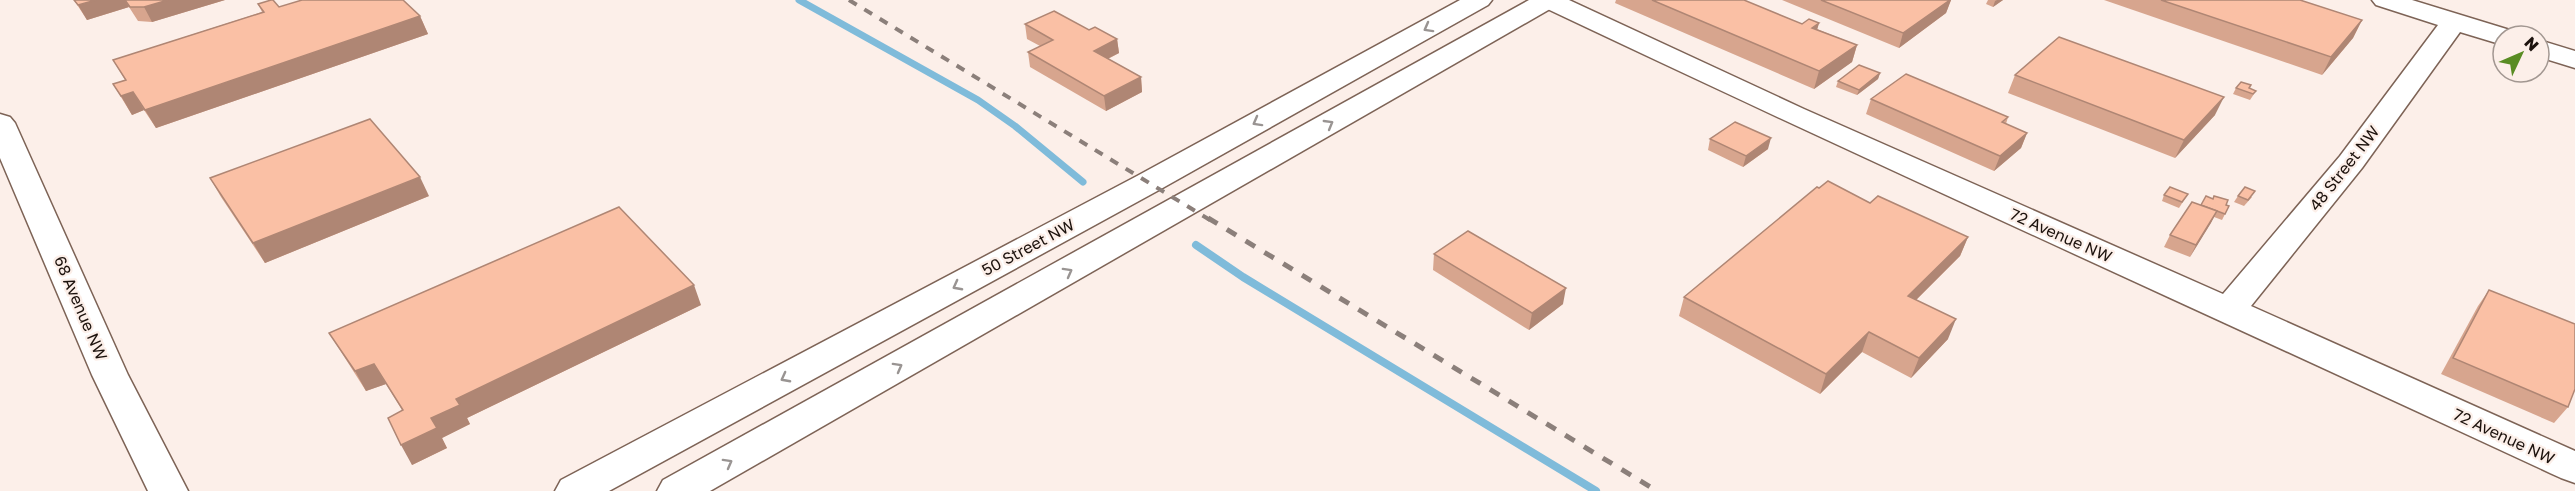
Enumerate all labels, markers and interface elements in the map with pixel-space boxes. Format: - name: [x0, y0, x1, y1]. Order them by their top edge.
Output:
- one-way arrow: [1424, 21, 1434, 32]
- north arrow: [2491, 24, 2551, 84]
- text: N: [2520, 32, 2543, 55]
- one-way arrow: [1253, 115, 1263, 126]
- one-way arrow: [1323, 120, 1333, 131]
- street label: 48 Street NW: [2305, 121, 2383, 215]
- street label: 72 Avenue NW: [2007, 204, 2115, 266]
- street label: 50 Street NW: [978, 214, 1078, 280]
- street label: 68 Avenue NW: [50, 253, 112, 363]
- one-way arrow: [1062, 268, 1072, 279]
- one-way arrow: [953, 279, 963, 290]
- one-way arrow: [892, 363, 902, 374]
- one-way arrow: [781, 371, 791, 382]
- street label: 72 Avenue NW: [2450, 404, 2558, 468]
- one-way arrow: [722, 458, 732, 470]

